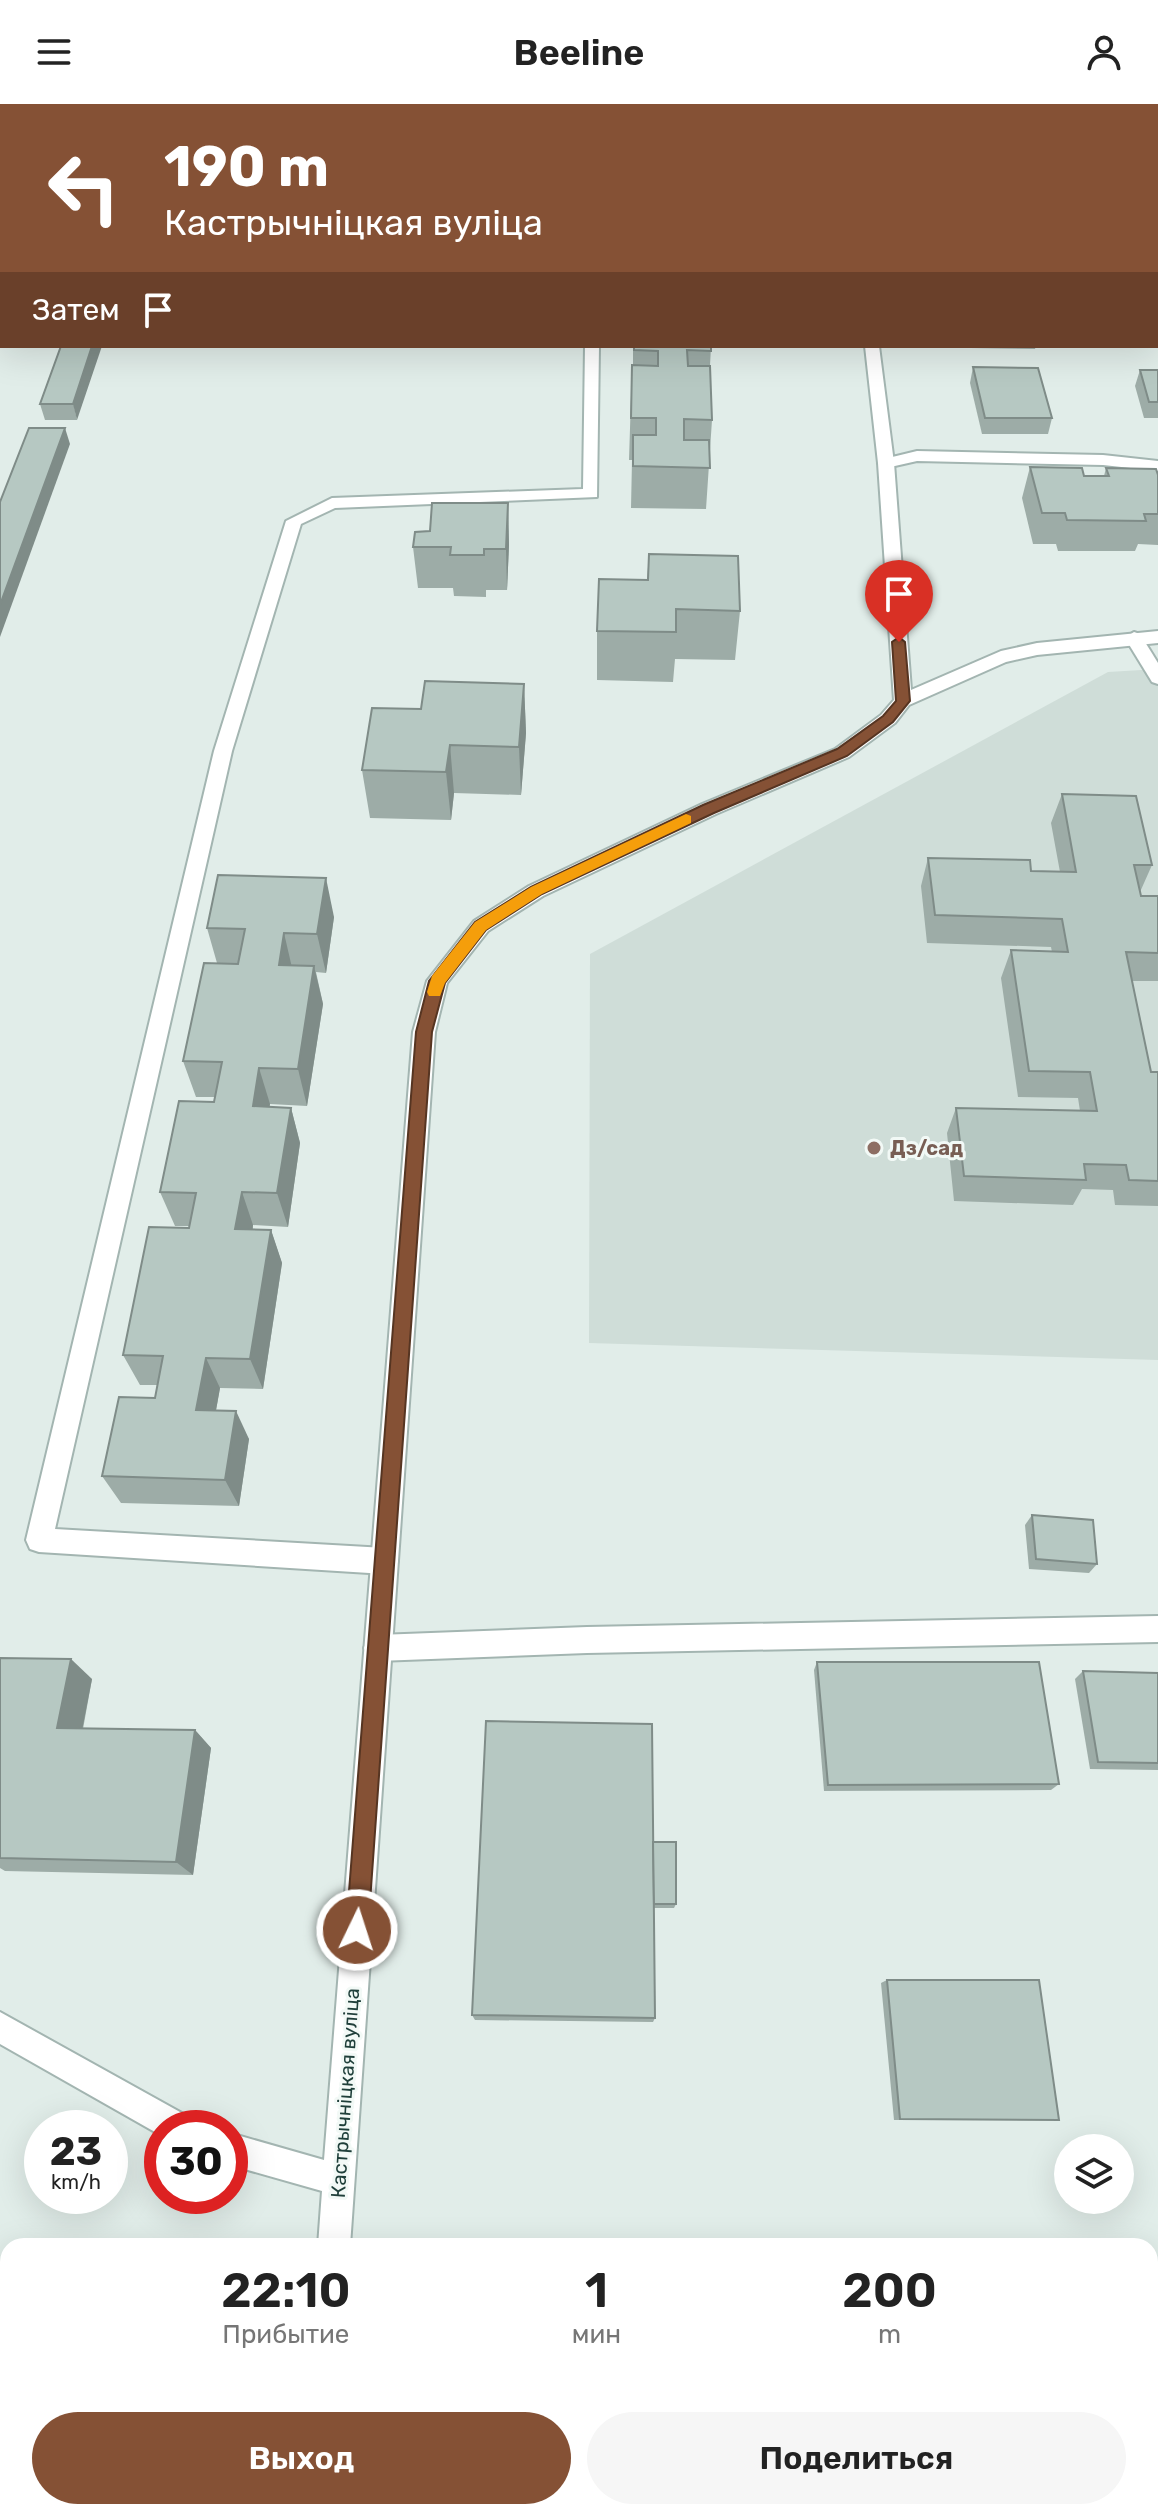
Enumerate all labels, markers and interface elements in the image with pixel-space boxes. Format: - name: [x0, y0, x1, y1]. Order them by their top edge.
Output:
- icon: menu: [32, 30, 76, 74]
- icon: person: [1082, 30, 1126, 74]
- text: Beeline: [514, 31, 644, 74]
- text: 190 m: [164, 134, 329, 200]
- icon: left: [32, 136, 136, 240]
- text: Кастрычніцкая вуліца: [164, 201, 543, 244]
- icon: arrive: [136, 288, 180, 332]
- text: Затем: [32, 292, 120, 328]
- pin: [865, 560, 933, 642]
- icon: arrive: [877, 572, 921, 616]
- place label: Дз/сад: [890, 1136, 963, 1160]
- marker: Дз/сад: [865, 1139, 883, 1157]
- position arrow: [315, 1888, 399, 1972]
- street label: Кастрычніцкая вуліца: [326, 1987, 364, 2199]
- speed limit sign: 30: [144, 2110, 248, 2214]
- text: 23: [50, 2128, 102, 2175]
- map controls: [1054, 2134, 1134, 2214]
- button: layers: [1054, 2134, 1134, 2214]
- text: km/h: [51, 2170, 101, 2194]
- text: 22:10: [221, 2262, 351, 2319]
- text: 1: [585, 2262, 608, 2319]
- text: 200: [842, 2262, 937, 2319]
- text: Прибытие: [222, 2319, 349, 2350]
- text: мин: [572, 2319, 621, 2350]
- text: m: [878, 2319, 901, 2350]
- button: Выход: [32, 2412, 571, 2504]
- button: Поделиться: [587, 2412, 1126, 2504]

